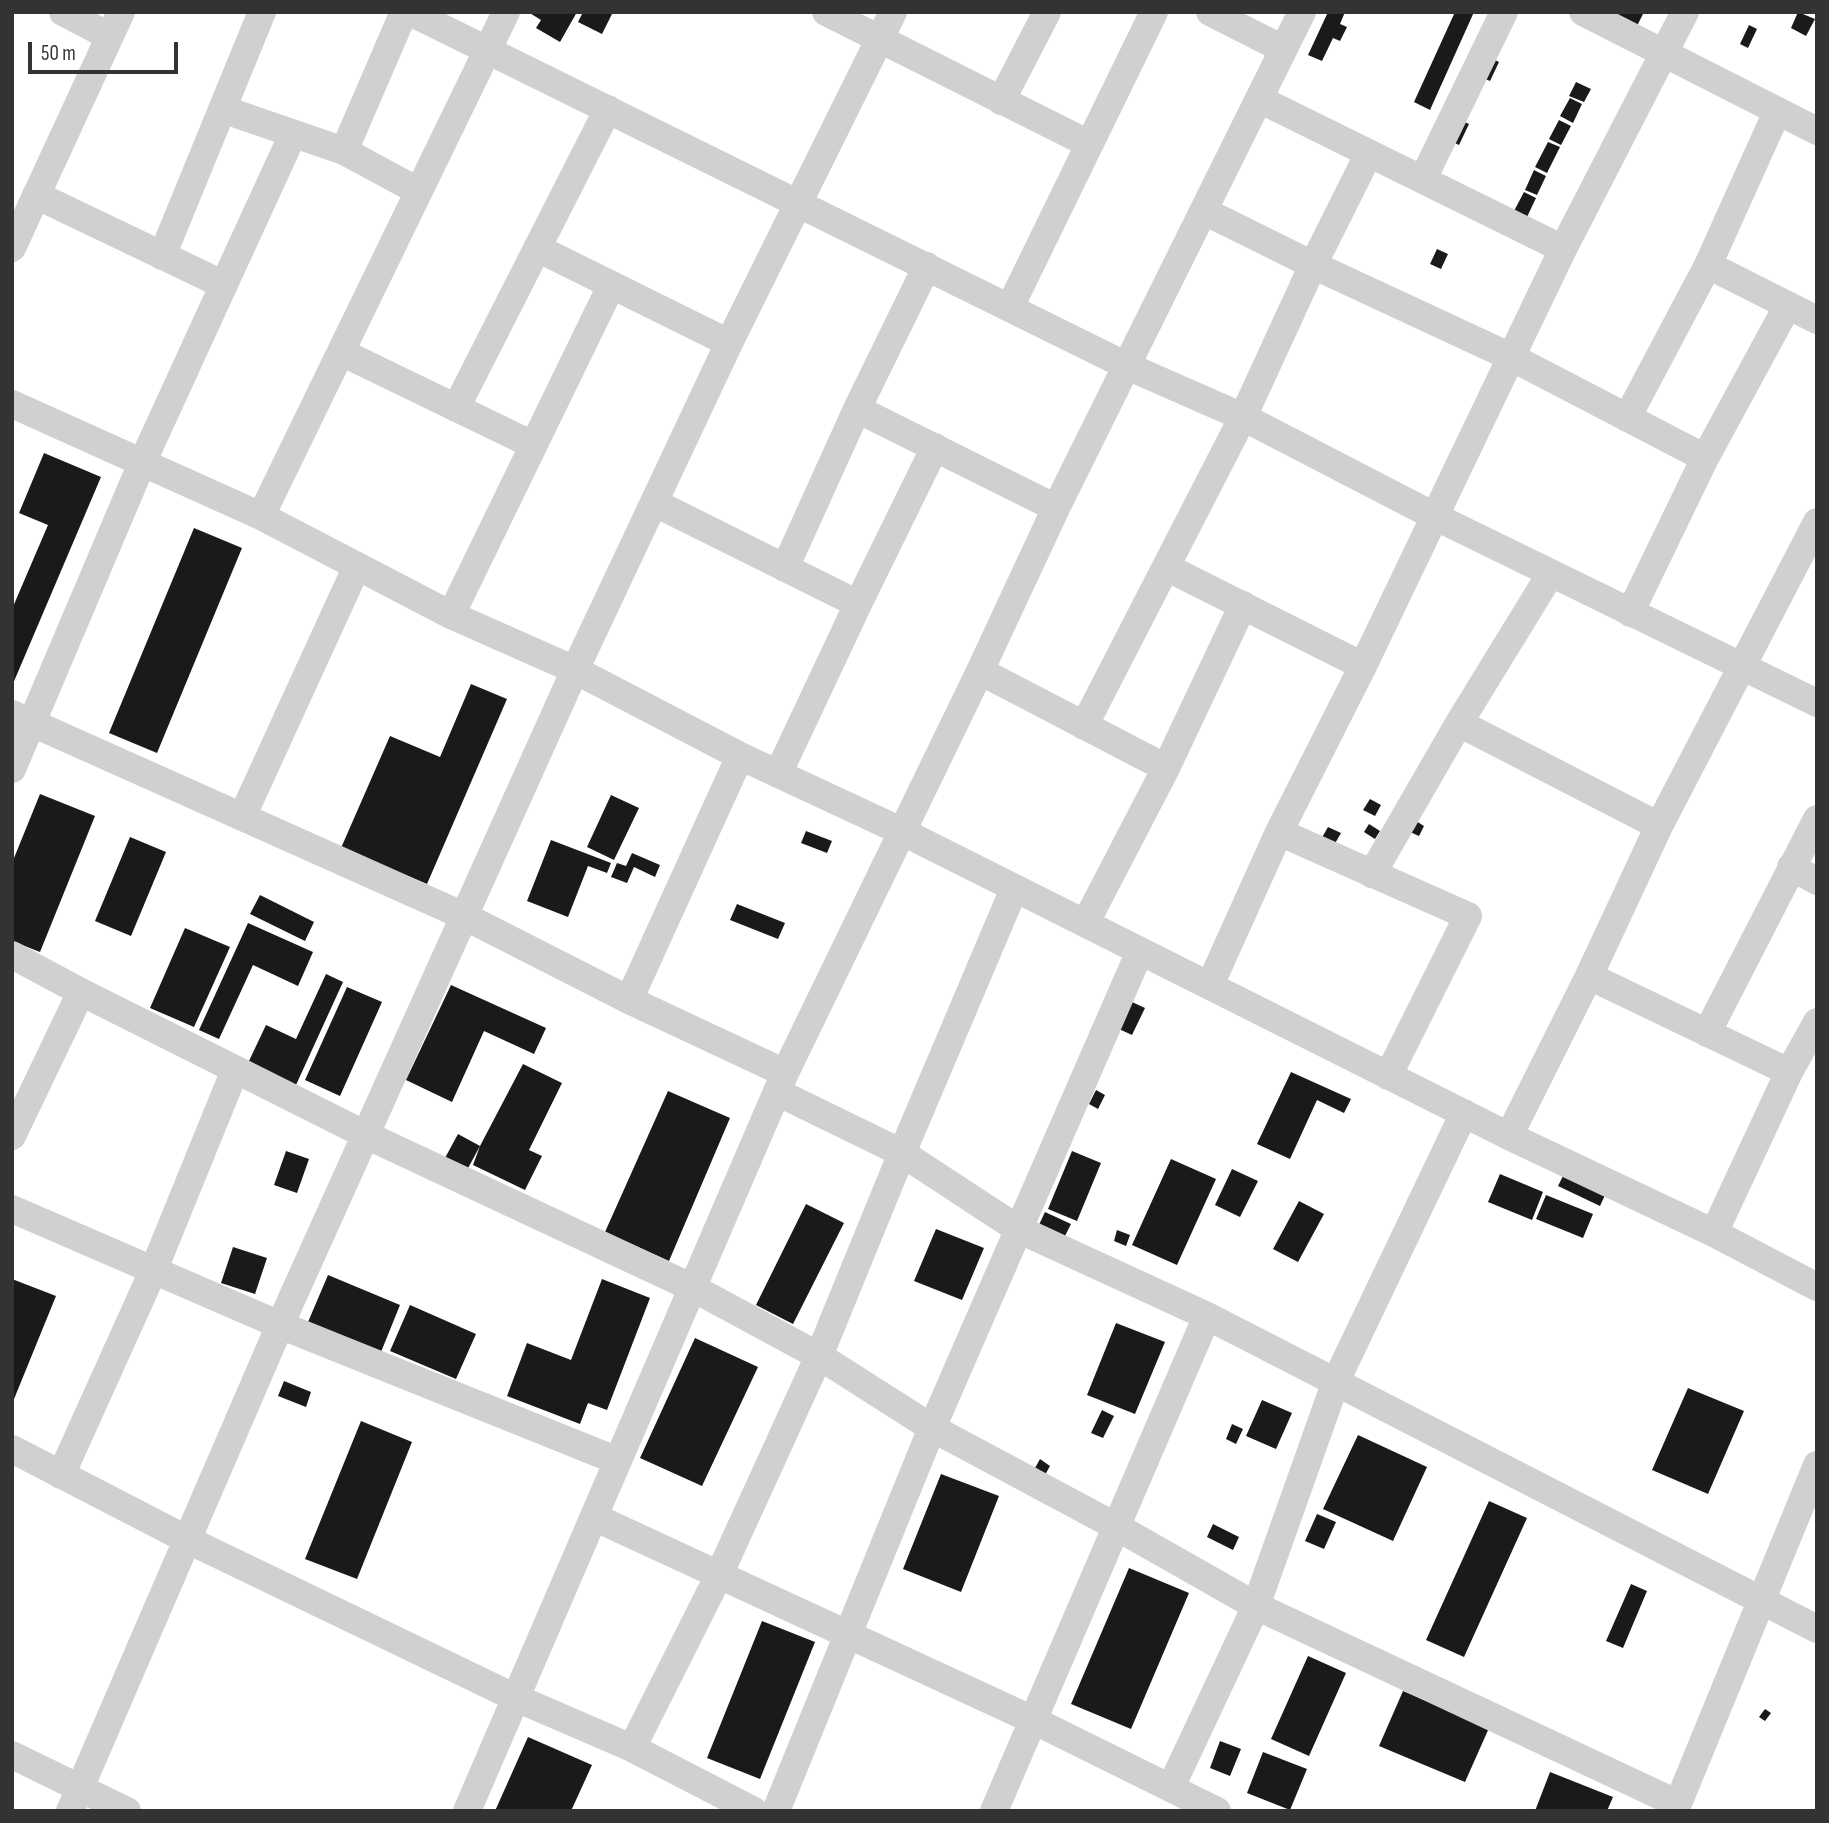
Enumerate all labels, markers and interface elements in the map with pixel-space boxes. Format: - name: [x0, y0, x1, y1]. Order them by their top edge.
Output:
- scale bar: [32, 28, 182, 72]
- text: 50 m: [41, 41, 76, 66]

